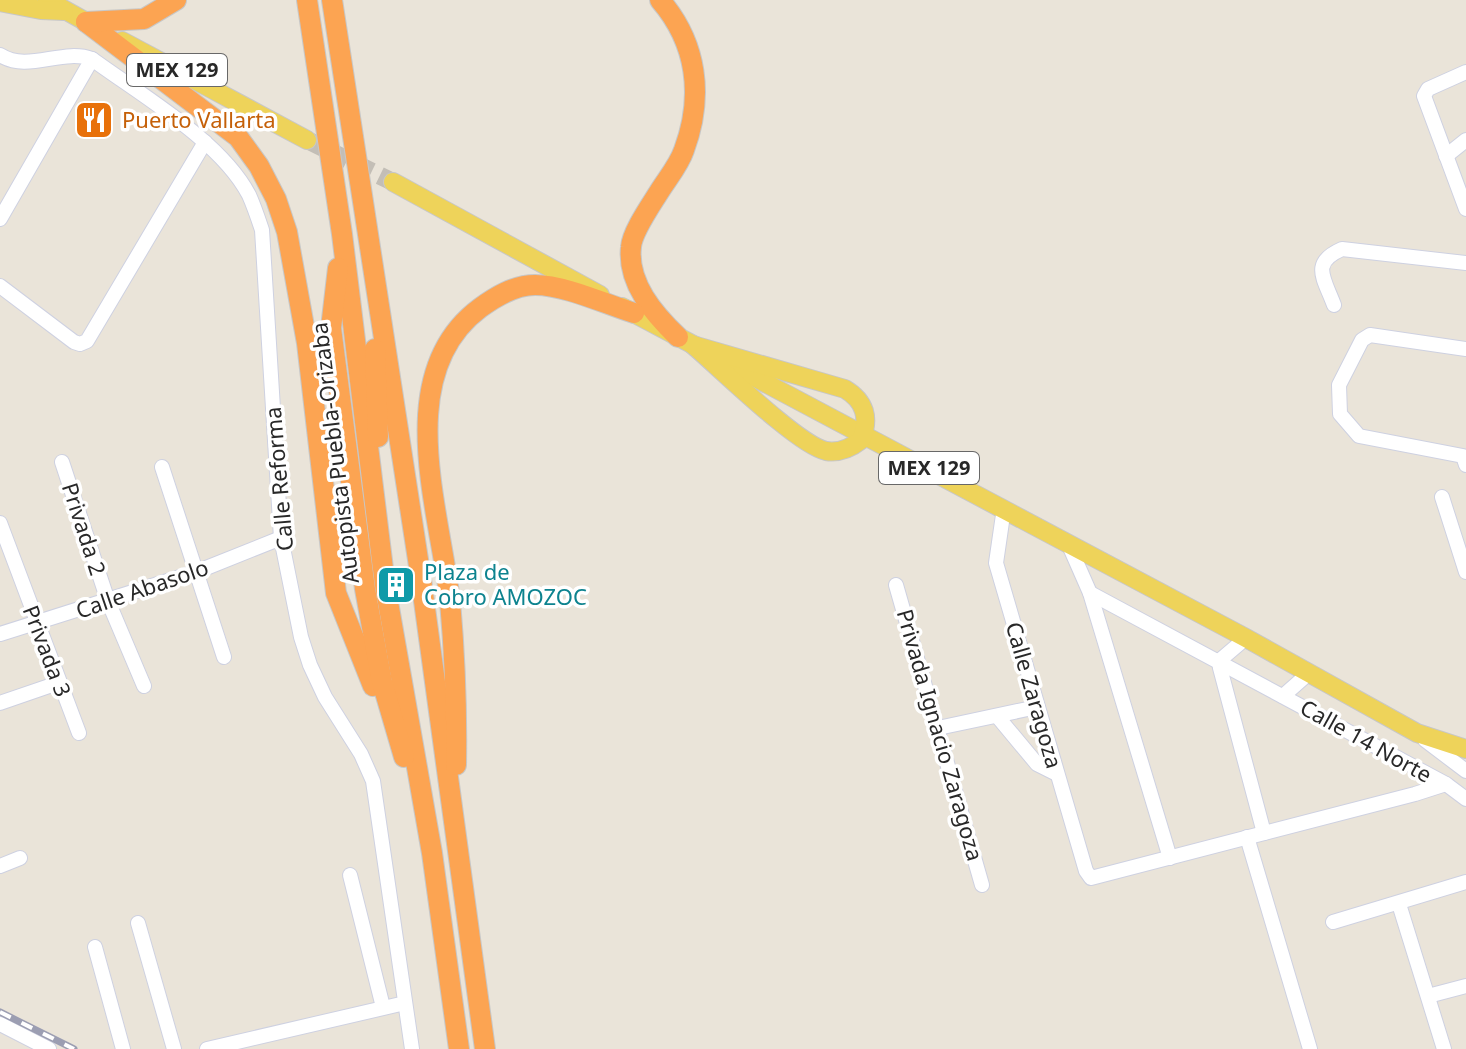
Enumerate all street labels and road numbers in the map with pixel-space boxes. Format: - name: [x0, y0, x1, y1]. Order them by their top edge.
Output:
- road number: MEX 129: [127, 54, 227, 86]
- street label: Autopista Puebla-Orizaba: [303, 321, 365, 586]
- street label: Calle Reforma: [257, 406, 299, 552]
- road number: MEX 129: [879, 452, 979, 484]
- street label: Privada 2: [56, 479, 114, 579]
- street label: Calle Abasolo: [71, 551, 212, 625]
- street label: Privada 3: [17, 601, 79, 701]
- street label: Privada Ignacio Zaragoza: [891, 605, 991, 864]
- street label: Calle Zaragoza: [1000, 618, 1070, 771]
- street label: Calle 14 Norte: [1295, 692, 1438, 789]

